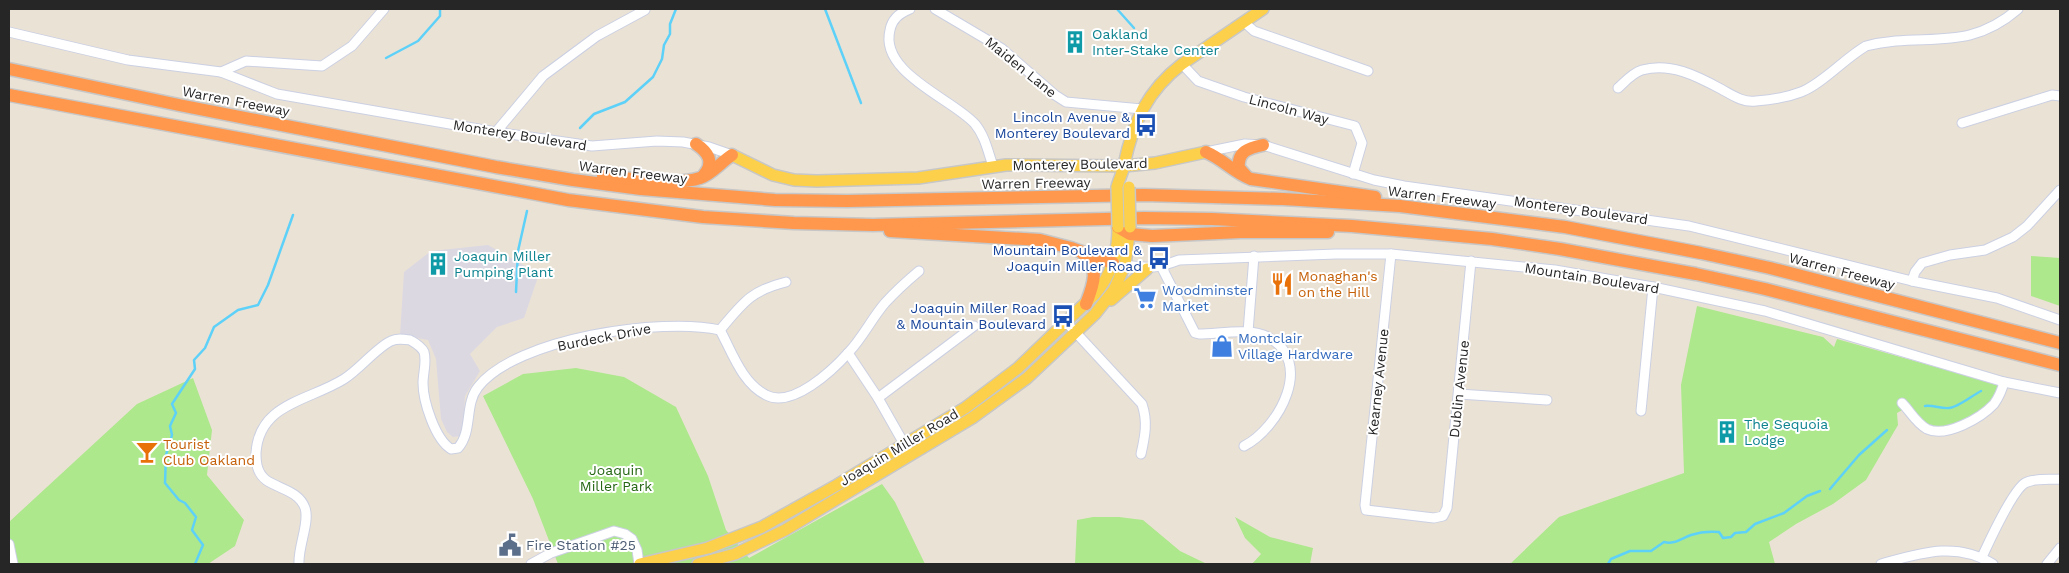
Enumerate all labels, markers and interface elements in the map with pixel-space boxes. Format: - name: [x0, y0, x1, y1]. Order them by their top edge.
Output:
- place label: Oakland Inter-Stake Center: [1092, 26, 1220, 58]
- building icon: Oakland Inter-Stake Center: [1062, 29, 1088, 55]
- street label: Maiden Lane: [982, 33, 1060, 101]
- street label: Warren Freeway: [181, 83, 292, 119]
- street label: Lincoln Way: [1247, 91, 1331, 128]
- place label: Lincoln Avenue & Monterey Boulevard: [995, 109, 1130, 141]
- bus stop icon: Lincoln Avenue & Monterey Boulevard: [1133, 112, 1159, 138]
- street label: Monterey Boulevard: [452, 117, 588, 153]
- street label: Monterey Boulevard: [1012, 155, 1148, 173]
- street label: Warren Freeway: [578, 157, 689, 187]
- street label: Warren Freeway: [981, 174, 1092, 192]
- street label: Warren Freeway: [1387, 182, 1498, 212]
- street label: Monterey Boulevard: [1513, 193, 1649, 227]
- place label: Mountain Boulevard & Joaquin Miller Road: [992, 242, 1142, 274]
- bus stop icon: Mountain Boulevard & Joaquin Miller Road: [1146, 245, 1172, 271]
- place label: Joaquin Miller Pumping Plant: [454, 248, 553, 280]
- street label: Warren Freeway: [1787, 249, 1898, 293]
- building icon: Joaquin Miller Pumping Plant: [425, 251, 451, 277]
- street label: Mountain Boulevard: [1524, 259, 1660, 297]
- place label: Monaghan's on the Hill: [1298, 268, 1378, 300]
- restaurant icon: Monaghan's on the Hill: [1269, 271, 1295, 297]
- place label: Woodminster Market: [1162, 282, 1254, 314]
- supermarket icon: Woodminster Market: [1132, 285, 1158, 311]
- place label: Joaquin Miller Road & Mountain Boulevard: [896, 300, 1046, 332]
- bus stop icon: Joaquin Miller Road & Mountain Boulevard: [1050, 303, 1076, 329]
- street label: Burdeck Drive: [556, 320, 652, 354]
- street label: Kearney Avenue: [1364, 328, 1392, 436]
- place label: Montclair Village Hardware: [1238, 330, 1353, 362]
- shop icon: Montclair Village Hardware: [1209, 333, 1235, 359]
- street label: Dublin Avenue: [1446, 339, 1472, 439]
- street label: Joaquin Miller Road: [837, 405, 961, 489]
- place label: The Sequoia Lodge: [1744, 416, 1828, 448]
- building icon: The Sequoia Lodge: [1714, 419, 1740, 445]
- place label: Tourist Club Oakland: [163, 436, 255, 468]
- bar icon: Tourist Club Oakland: [134, 439, 160, 465]
- park label: Joaquin Miller Park: [580, 462, 652, 494]
- public building icon: Fire Station #25: [497, 532, 523, 558]
- place label: Fire Station #25: [526, 537, 636, 553]

